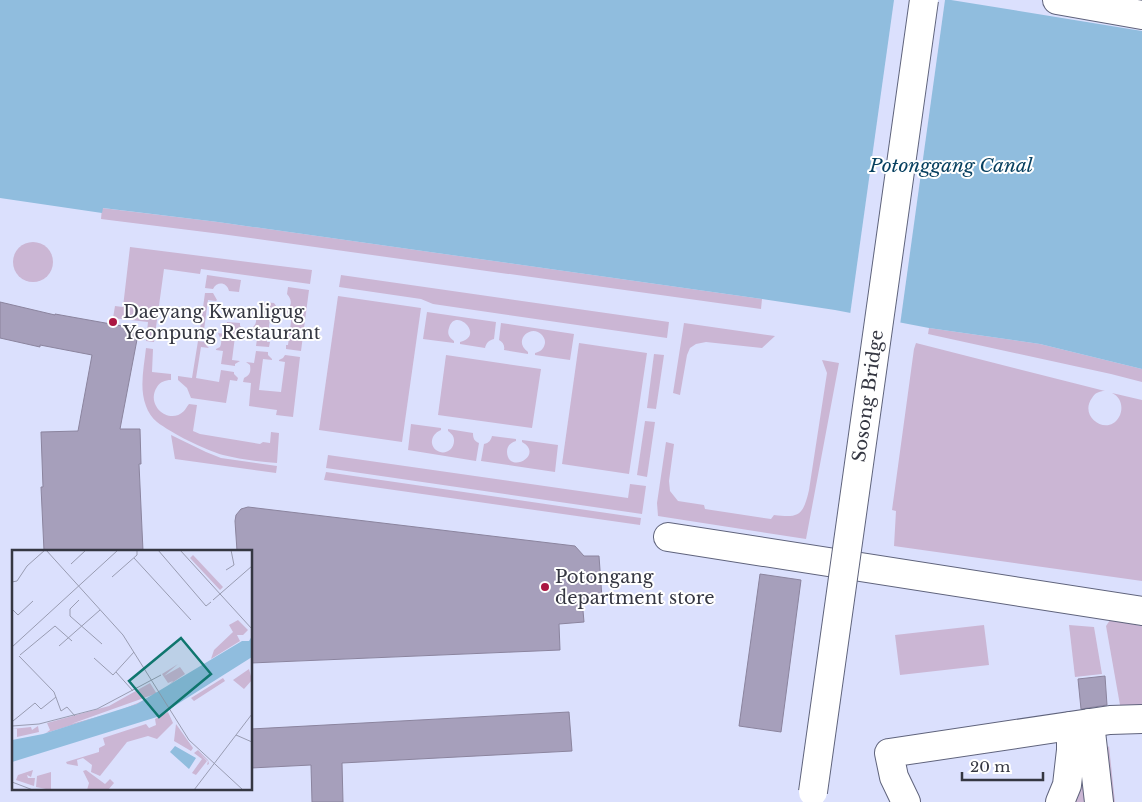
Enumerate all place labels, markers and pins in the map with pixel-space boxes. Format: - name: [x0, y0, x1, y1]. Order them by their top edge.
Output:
- place label: Daeyang Kwanligug Yeonpung Restaurant: [122, 301, 321, 344]
- marker: Daeyang Kwanligug Yeonpung Restaurant: [107, 316, 119, 328]
- place label: Potongang department store: [555, 566, 715, 609]
- marker: Potongang department store: [539, 581, 551, 593]

